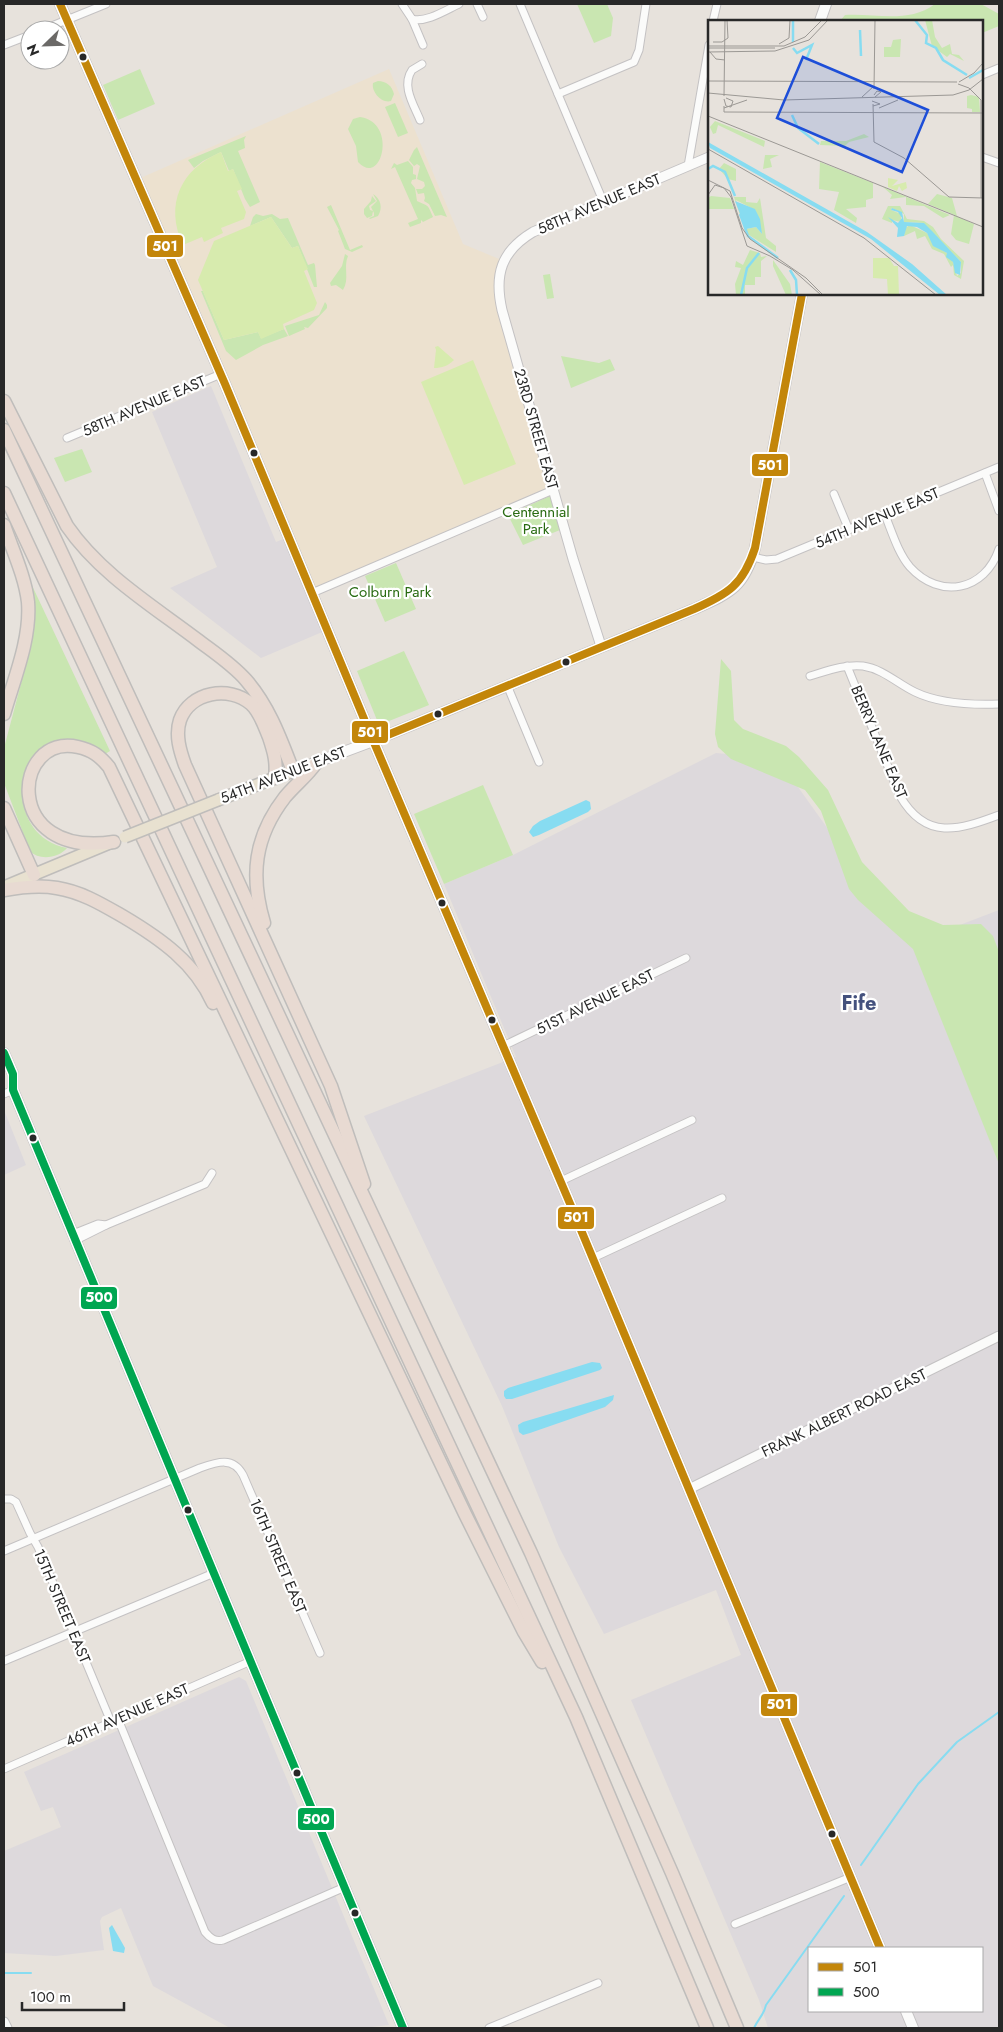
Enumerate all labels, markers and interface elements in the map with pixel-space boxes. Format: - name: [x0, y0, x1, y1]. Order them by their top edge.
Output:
- north arrow: [20, 20, 70, 70]
- inset map: [708, 20, 983, 295]
- text: N: [22, 41, 44, 59]
- unlabelled marker: [78, 52, 88, 62]
- street label: 58TH AVENUE EAST: [534, 168, 664, 240]
- line badge: 501: [146, 234, 184, 258]
- text: 501: [152, 236, 178, 256]
- street label: 23RD STREET EAST: [508, 366, 564, 492]
- street label: 58TH AVENUE EAST: [79, 370, 209, 442]
- unlabelled marker: [249, 448, 259, 458]
- line badge: 501: [751, 453, 789, 477]
- text: 501: [757, 455, 783, 475]
- street label: 54TH AVENUE EAST: [811, 482, 943, 554]
- park label: Centennial Park: [502, 501, 570, 540]
- park label: Colburn Park: [349, 581, 432, 603]
- unlabelled marker: [561, 657, 571, 667]
- street label: BERRY LANE EAST: [845, 682, 913, 802]
- unlabelled marker: [433, 709, 443, 719]
- line badge: 501: [351, 720, 389, 744]
- text: 501: [357, 722, 383, 742]
- street label: 54TH AVENUE EAST: [217, 741, 349, 809]
- unlabelled marker: [437, 898, 447, 908]
- street label: 51ST AVENUE EAST: [532, 964, 658, 1040]
- district label: Fife: [842, 989, 876, 1018]
- unlabelled marker: [487, 1015, 497, 1025]
- unlabelled marker: [28, 1133, 38, 1143]
- line badge: 501: [557, 1206, 595, 1230]
- text: 501: [563, 1207, 589, 1227]
- line badge: 500: [80, 1286, 118, 1310]
- text: 500: [85, 1287, 113, 1307]
- street label: FRANK ALBERT ROAD EAST: [758, 1363, 930, 1463]
- street label: 16TH STREET EAST: [244, 1495, 312, 1617]
- unlabelled marker: [183, 1505, 193, 1515]
- street label: 15TH STREET EAST: [28, 1545, 96, 1667]
- street label: 46TH AVENUE EAST: [62, 1678, 192, 1752]
- line badge: 501: [760, 1693, 798, 1717]
- text: 501: [766, 1694, 792, 1714]
- unlabelled marker: [292, 1768, 302, 1778]
- line badge: 500: [297, 1807, 335, 1831]
- text: 500: [302, 1809, 330, 1829]
- unlabelled marker: [827, 1829, 837, 1839]
- unlabelled marker: [350, 1908, 360, 1918]
- legend: [808, 1947, 983, 2012]
- text: 501: [853, 1956, 877, 1978]
- scale bar: [22, 1980, 125, 2012]
- text: 500: [853, 1981, 879, 2003]
- text: 100 m: [30, 1986, 71, 2008]

